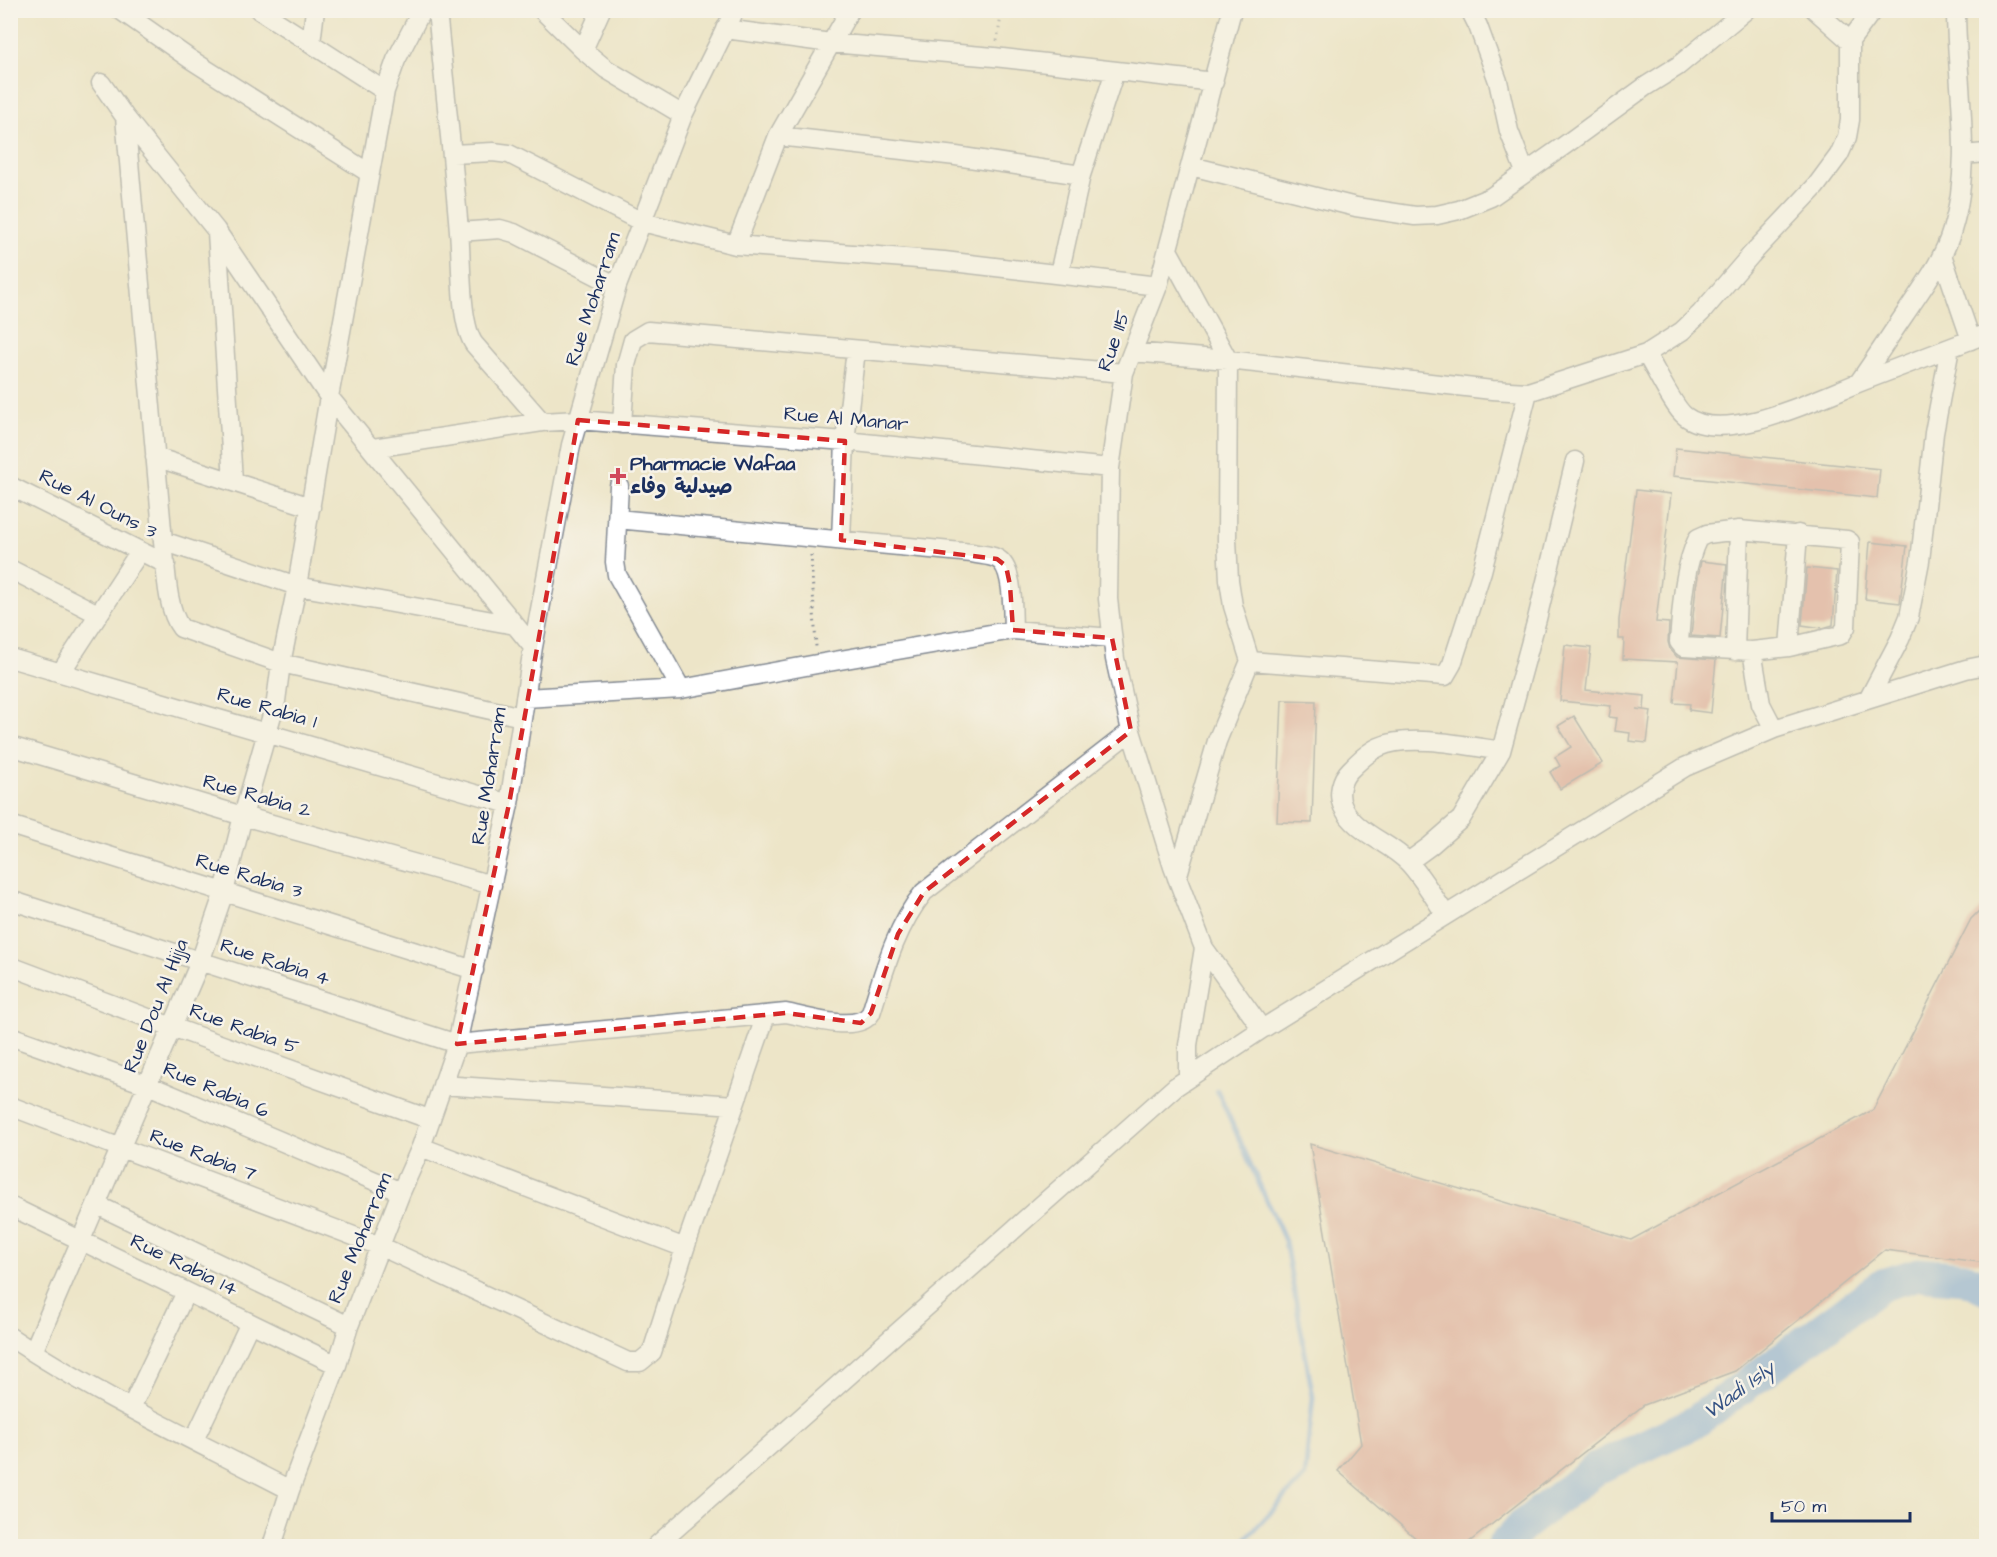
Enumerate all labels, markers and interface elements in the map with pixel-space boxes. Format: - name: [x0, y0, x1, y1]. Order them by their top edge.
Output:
- street label: Rue Moharram: [558, 228, 628, 369]
- street label: Rue 115: [1091, 307, 1137, 375]
- street label: Rue Al Manar: [782, 400, 910, 438]
- place label: Pharmacie Wafaa صيدلية وفاء: [630, 450, 796, 501]
- street label: Rue Al Ouns 3: [34, 462, 162, 546]
- marker: Pharmacie Wafaa صيدلية وفاء: [611, 469, 625, 483]
- street label: Rue Rabia 1: [214, 680, 321, 736]
- street label: Rue Moharram: [464, 705, 514, 847]
- street label: Rue Rabia 2: [200, 767, 315, 825]
- street label: Rue Rabia 3: [192, 846, 306, 906]
- street label: Rue Rabia 4: [217, 931, 334, 993]
- street label: Rue Dou Al Hijja: [116, 935, 196, 1077]
- street label: Rue Rabia 5: [186, 996, 302, 1062]
- street label: Rue Rabia 6: [159, 1055, 274, 1125]
- street label: Rue Rabia 7: [146, 1122, 260, 1188]
- street label: Rue Moharram: [321, 1168, 399, 1308]
- street label: Rue Rabia 14: [126, 1227, 243, 1303]
- water label: Wadi Isly: [1698, 1353, 1783, 1426]
- scale bar: [1772, 1485, 1910, 1523]
- text: 50 m: [1781, 1494, 1826, 1519]

